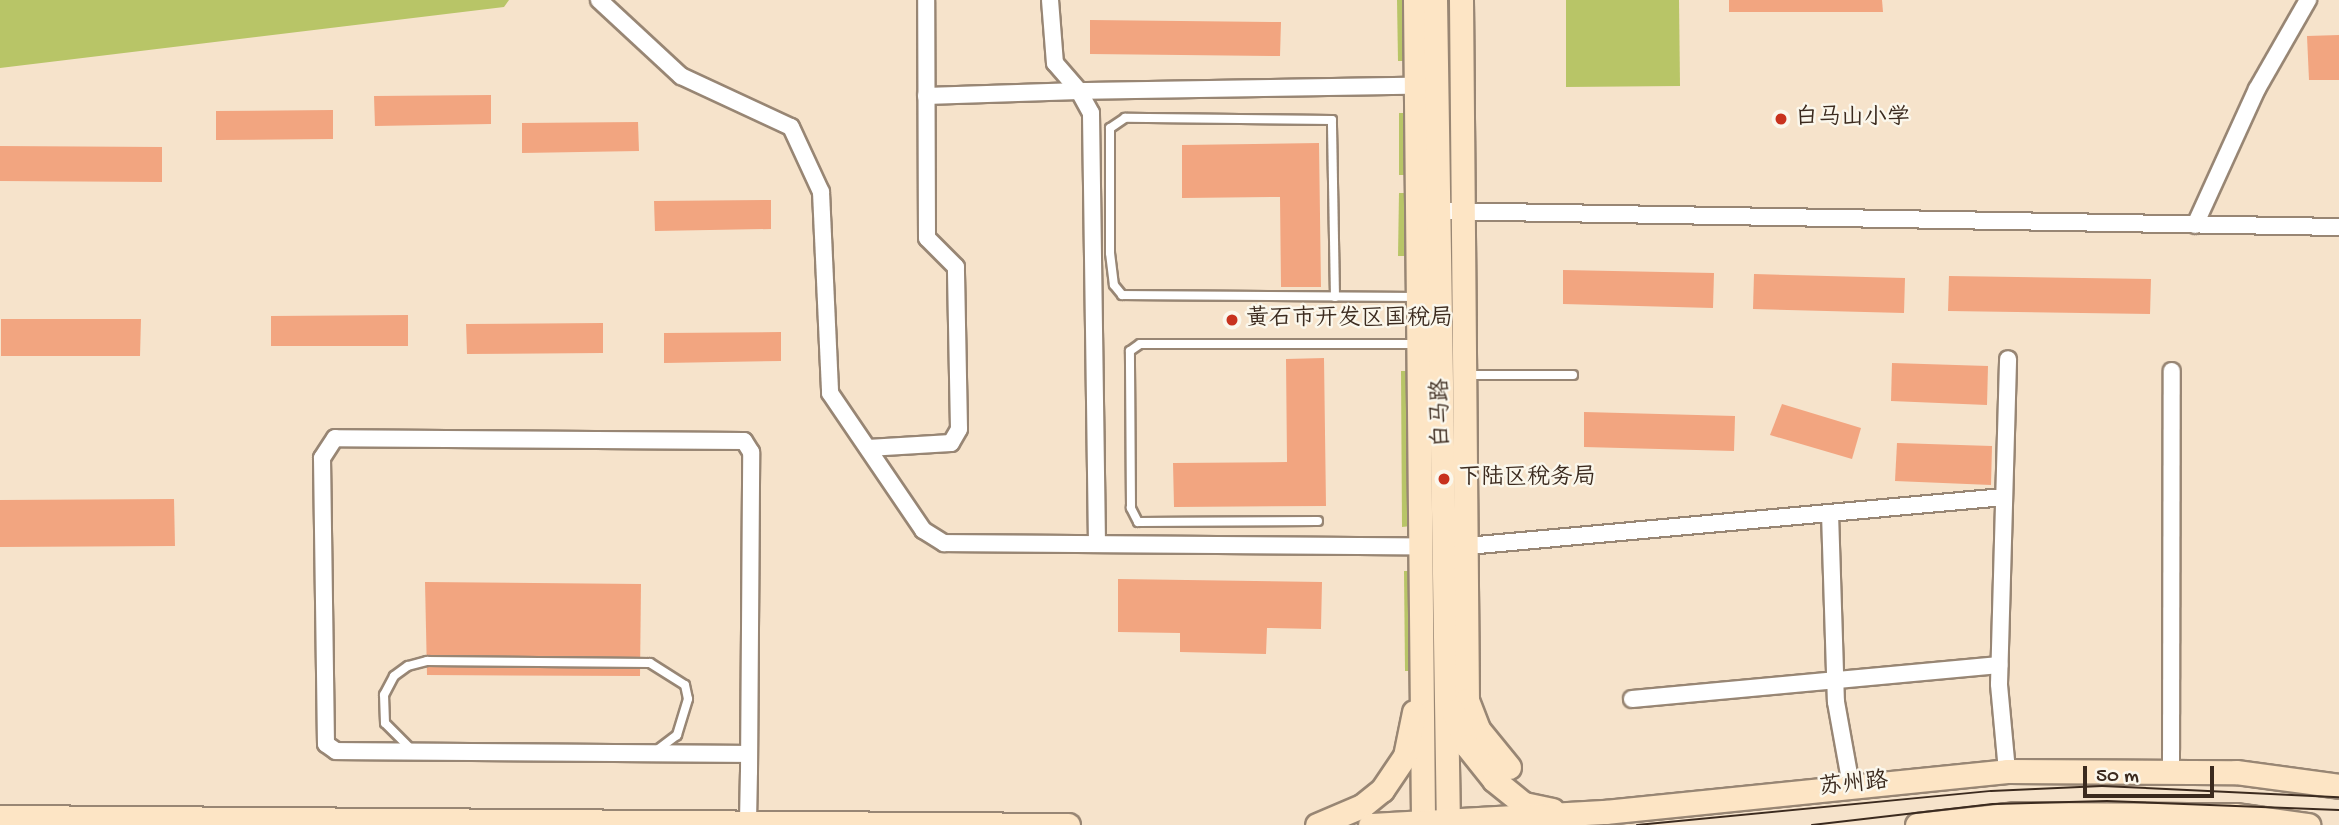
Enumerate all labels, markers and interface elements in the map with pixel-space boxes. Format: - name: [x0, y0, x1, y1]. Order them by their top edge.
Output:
- place label: 白马山小学: [1795, 105, 1910, 133]
- marker: 白马山小学: [1773, 111, 1789, 127]
- place label: 黄石市开发区国税局: [1246, 306, 1453, 334]
- marker: 黄石市开发区国税局: [1224, 312, 1240, 328]
- street label: 白马路: [1429, 378, 1457, 448]
- place label: 下陆区税务局: [1458, 465, 1596, 493]
- marker: 下陆区税务局: [1436, 471, 1452, 487]
- scale bar: [2087, 752, 2218, 796]
- text: 50 m: [2096, 765, 2139, 790]
- street label: 苏州路: [1818, 769, 1890, 803]

